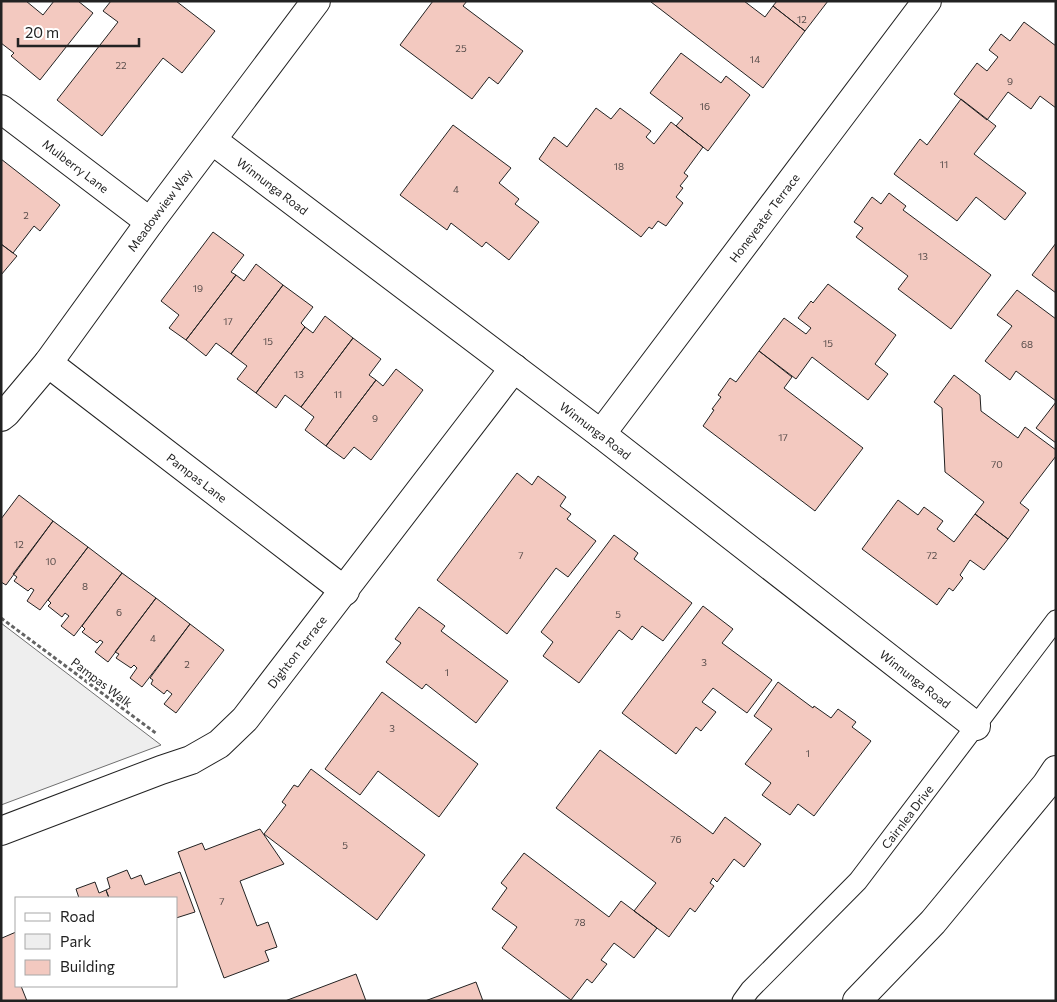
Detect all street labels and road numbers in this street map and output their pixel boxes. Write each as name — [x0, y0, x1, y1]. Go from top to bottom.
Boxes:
street label: Mulberry Lane — [40, 136, 112, 195]
street label: Winnunga Road — [234, 154, 311, 217]
street label: Meadowview Way — [124, 166, 194, 254]
street label: Honeyeater Terrace — [726, 170, 802, 265]
street label: Winnunga Road — [557, 399, 634, 462]
street label: Pampas Lane — [164, 450, 230, 505]
street label: Dighton Terrace — [264, 613, 329, 691]
street label: Winnunga Road — [877, 647, 954, 711]
street label: Pampas Walk — [69, 654, 136, 710]
street label: Cairnlea Drive — [878, 782, 936, 851]

